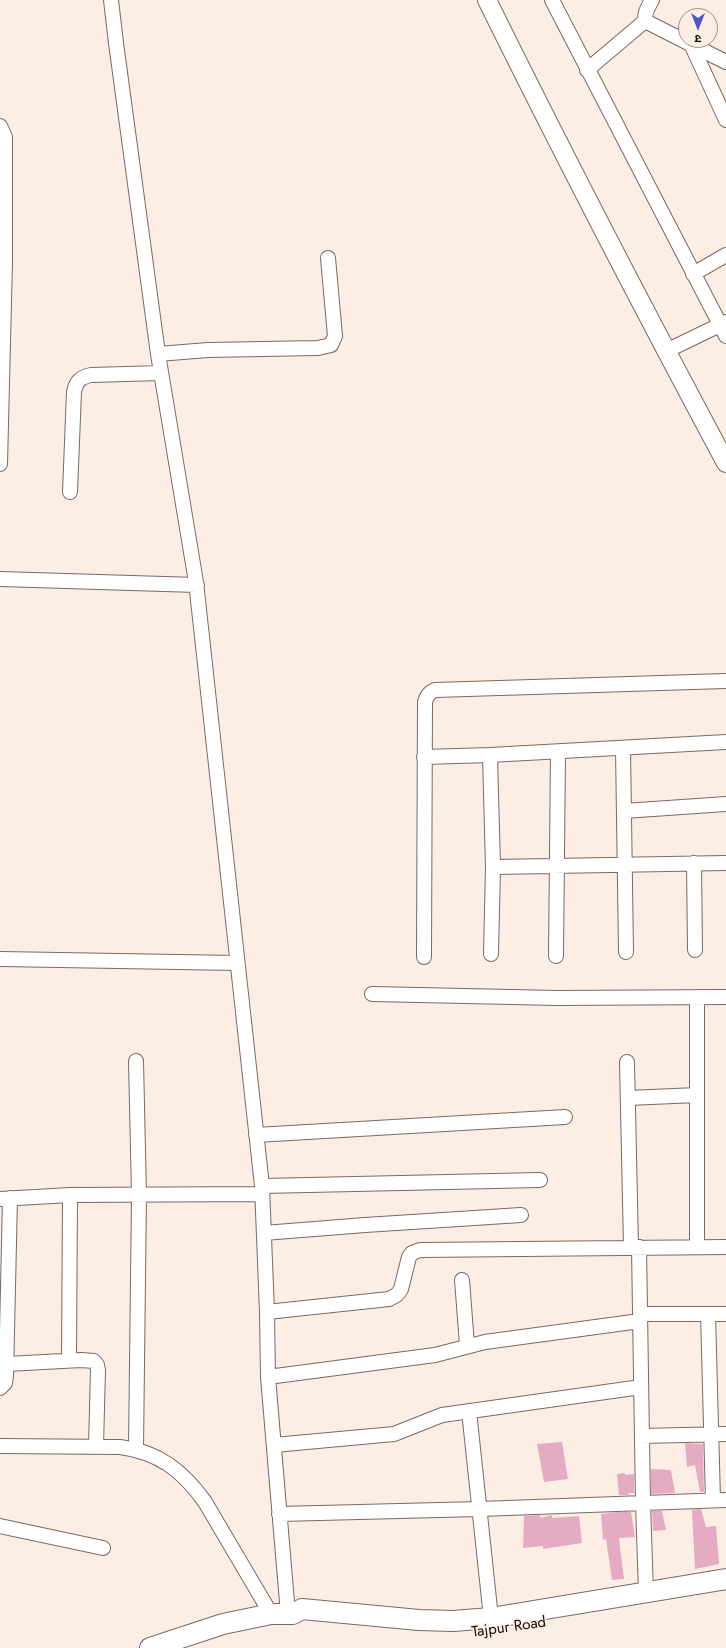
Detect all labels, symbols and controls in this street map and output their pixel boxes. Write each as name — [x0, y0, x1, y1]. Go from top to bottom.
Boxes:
north arrow — [678, 8, 718, 48]
text: उ — [695, 31, 701, 47]
street label: Tajpur Road — [471, 1614, 547, 1642]

